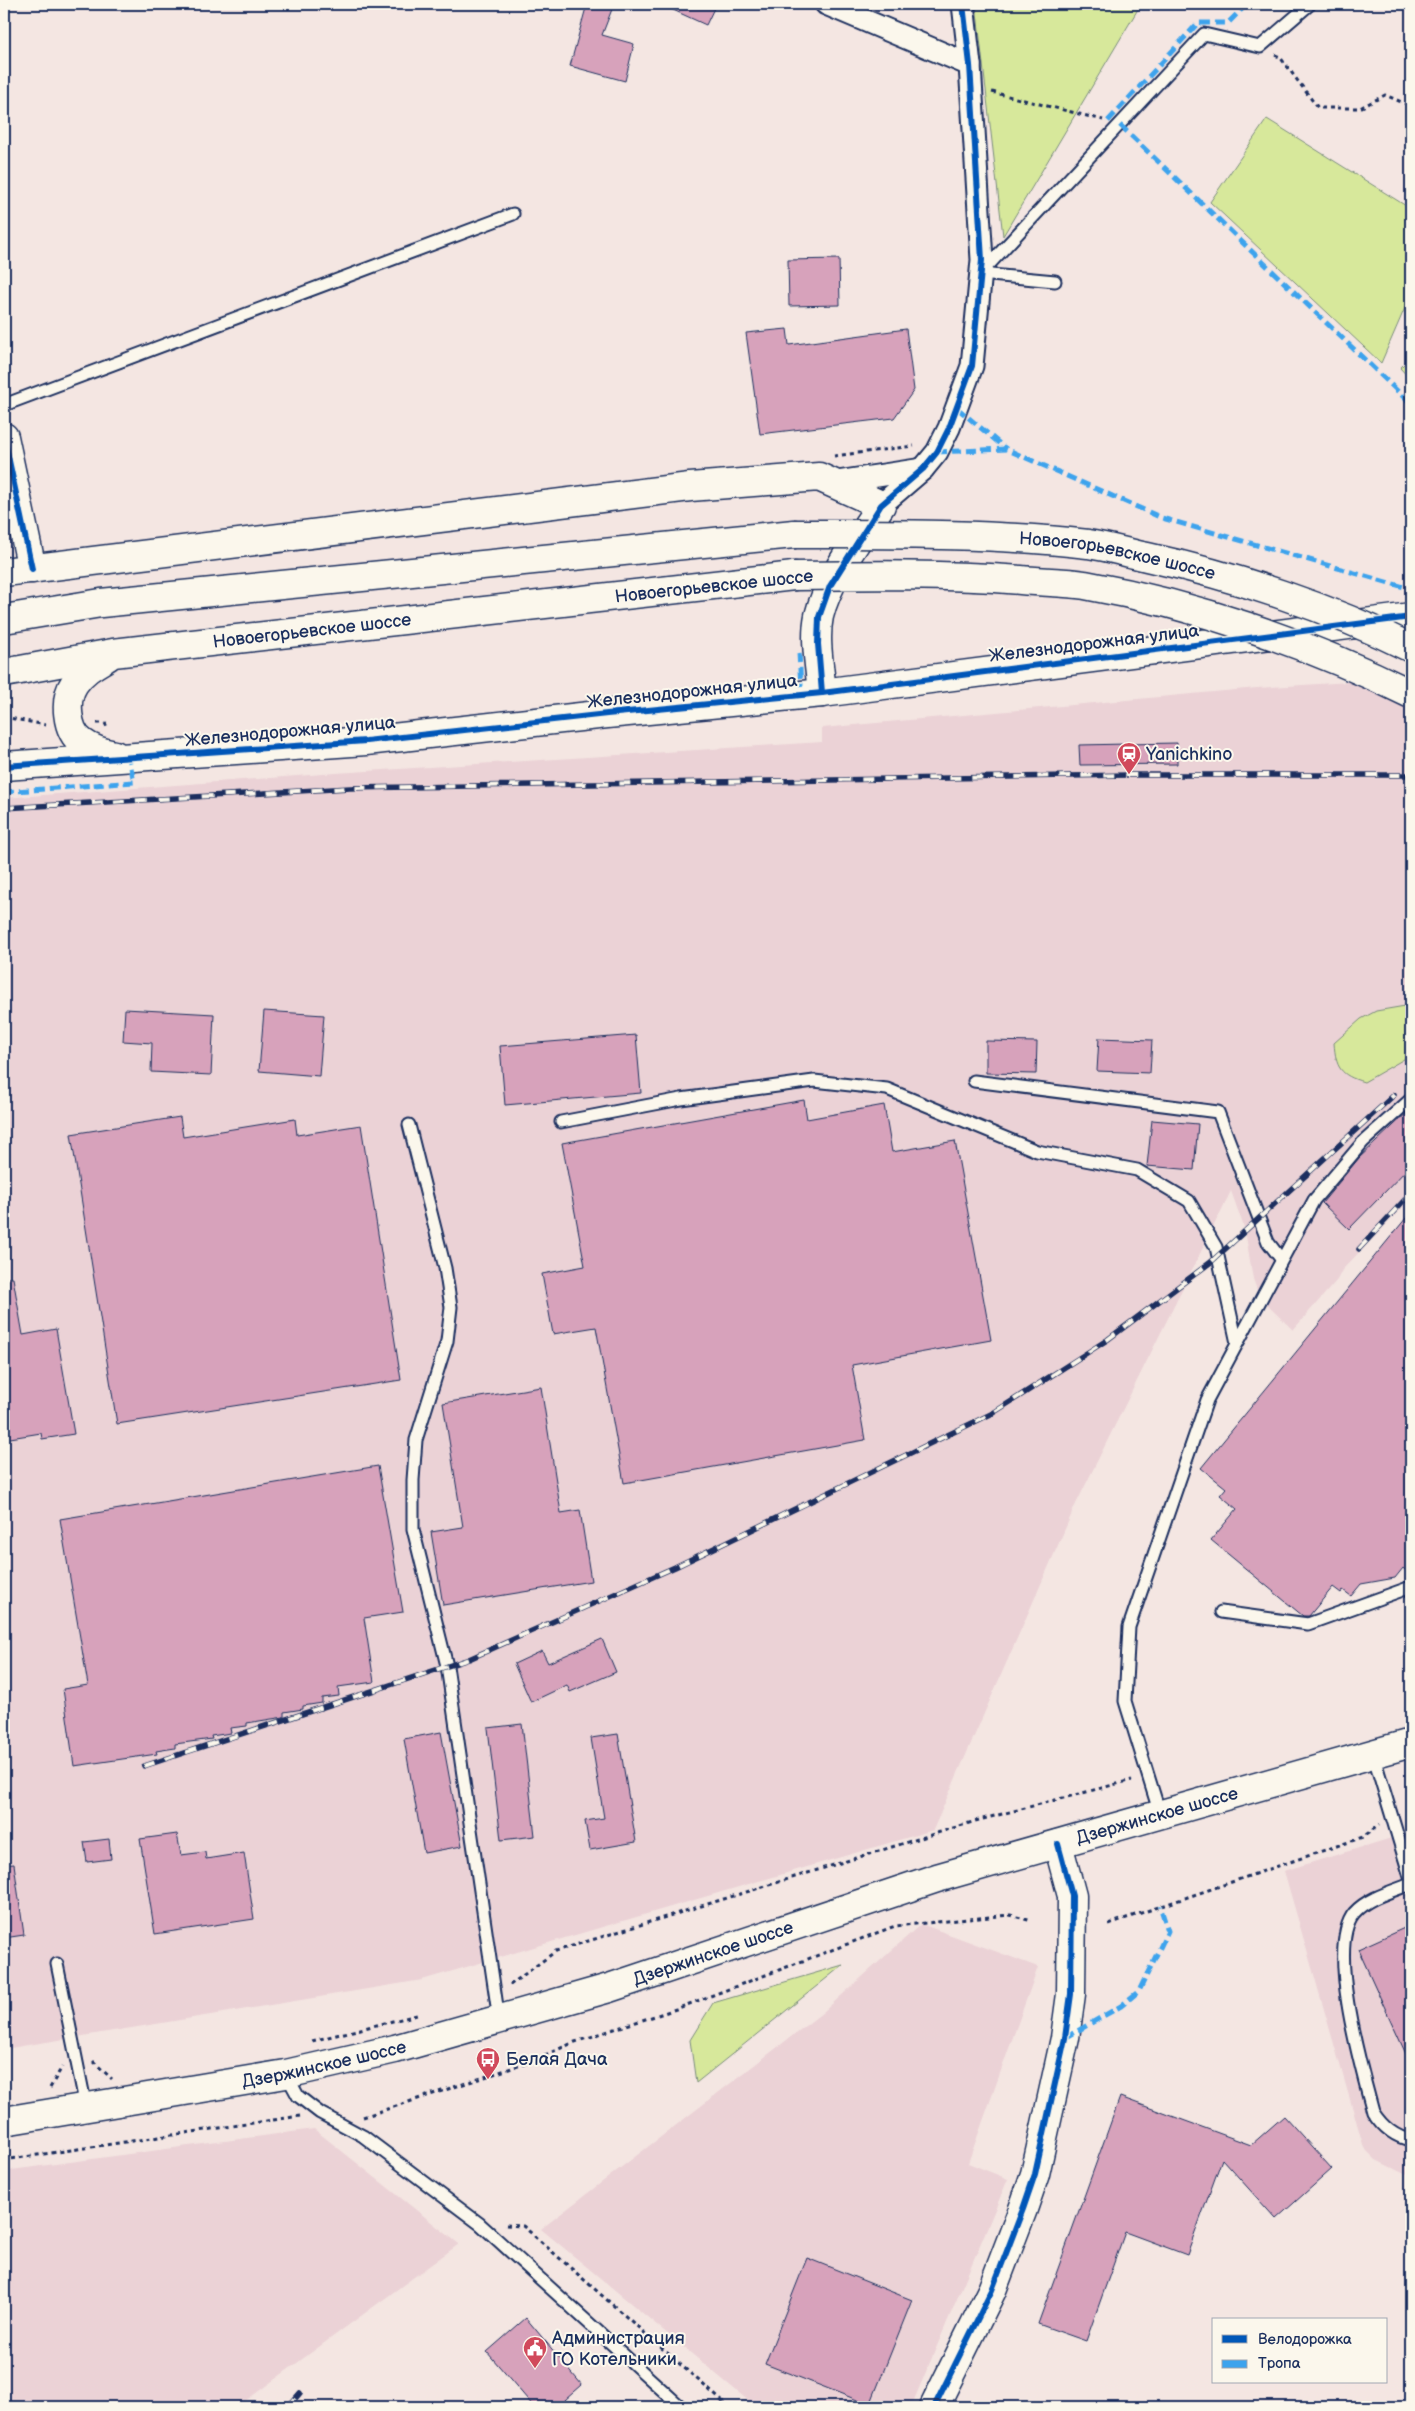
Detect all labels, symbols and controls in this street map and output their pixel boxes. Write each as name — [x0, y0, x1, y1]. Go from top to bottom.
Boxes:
street label: Новоегорьевское шоссе — [1018, 528, 1218, 585]
street label: Новоегорьевское шоссе — [614, 566, 814, 607]
street label: Новоегорьевское шоссе — [212, 609, 412, 653]
street label: Железнодорожная улица — [988, 620, 1201, 667]
street label: Железнодорожная улица — [586, 670, 799, 713]
street label: Железнодорожная улица — [184, 712, 397, 751]
station icon: Yanichkino — [1116, 741, 1142, 775]
place label: Yanichkino — [1145, 744, 1232, 765]
street label: Дзержинское шоссе — [1074, 1783, 1241, 1849]
street label: Дзержинское шоссе — [630, 1917, 796, 1990]
street label: Дзержинское шоссе — [240, 2036, 409, 2092]
bus stop icon: Белая Дача — [475, 2046, 501, 2080]
place label: Белая Дача — [506, 2049, 608, 2070]
legend — [1212, 2318, 1388, 2384]
place label: Администрация ГО Котельники — [551, 2328, 685, 2370]
text: Велодорожка — [1258, 2330, 1352, 2349]
public building icon: Администрация ГО Котельники — [522, 2335, 548, 2369]
text: Тропа — [1258, 2354, 1301, 2373]

